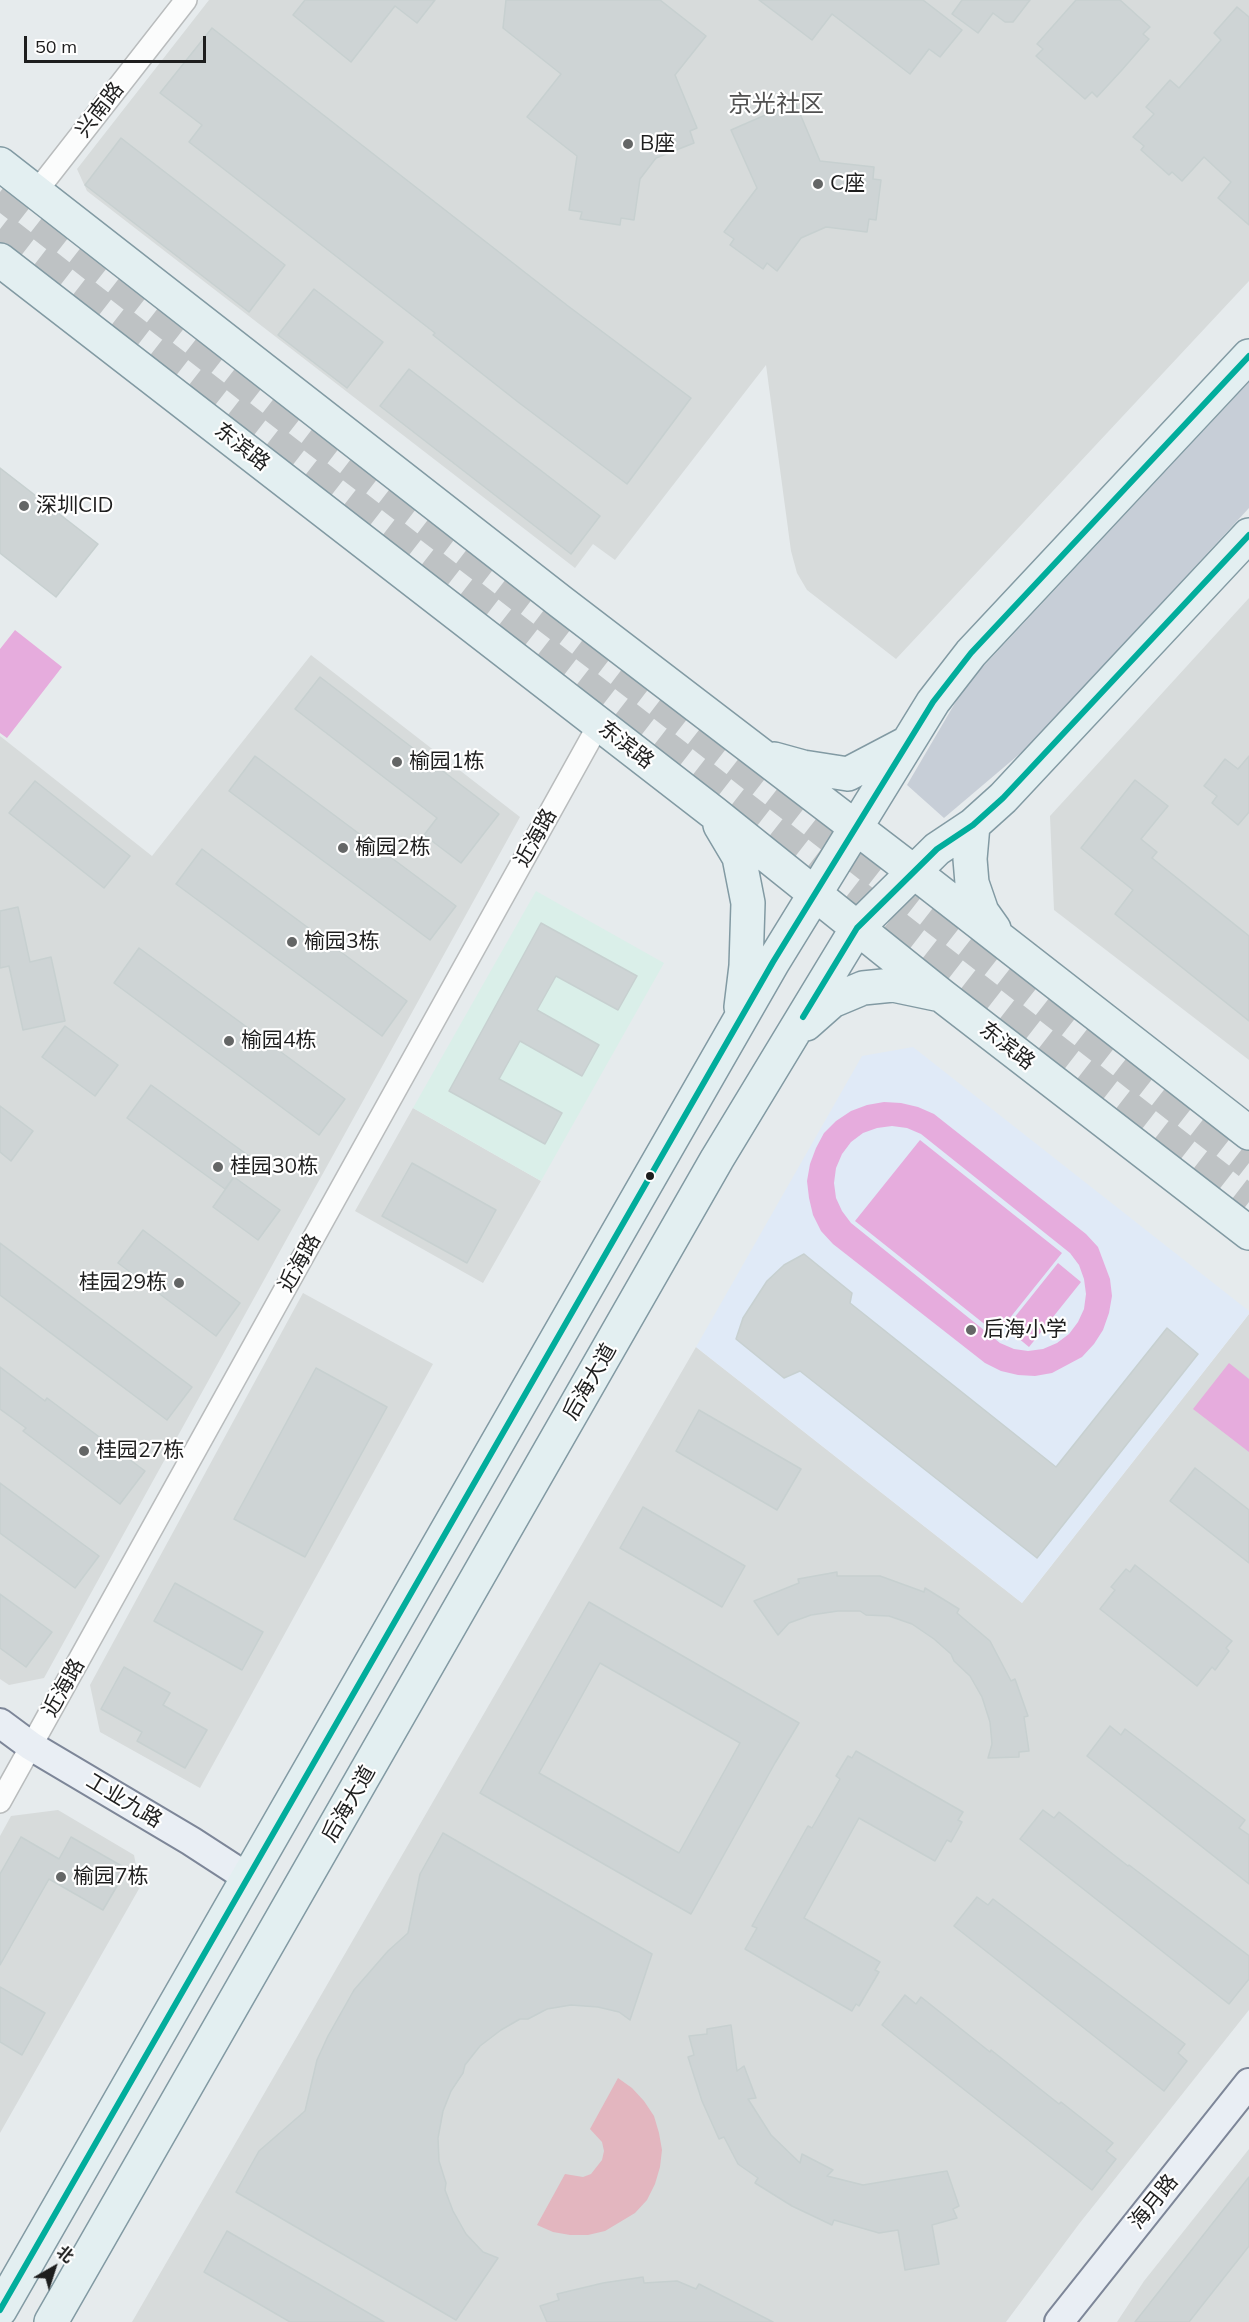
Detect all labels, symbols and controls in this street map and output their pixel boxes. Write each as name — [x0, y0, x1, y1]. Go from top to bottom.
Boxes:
scale bar — [27, 24, 208, 62]
text: 50 m — [35, 35, 77, 58]
street label: 兴南路 — [71, 77, 129, 143]
district label: 京光社区 — [728, 91, 824, 119]
place label: B座 — [640, 131, 675, 157]
marker: B座 — [621, 137, 635, 151]
place label: C座 — [830, 171, 865, 197]
marker: C座 — [811, 177, 825, 191]
street label: 东滨路 — [209, 418, 275, 476]
place label: 深圳CID — [36, 493, 113, 519]
marker: 深圳CID — [17, 499, 31, 513]
street label: 东滨路 — [593, 716, 659, 774]
place label: 榆园1栋 — [409, 749, 485, 775]
marker: 榆园1栋 — [390, 755, 404, 769]
street label: 近海路 — [510, 804, 562, 872]
place label: 榆园2栋 — [355, 835, 431, 861]
marker: 榆园2栋 — [336, 841, 350, 855]
place label: 榆园3栋 — [304, 929, 380, 955]
marker: 榆园3栋 — [285, 935, 299, 949]
street label: 东滨路 — [974, 1017, 1040, 1075]
place label: 榆园4栋 — [241, 1028, 317, 1054]
marker: 榆园4栋 — [222, 1034, 236, 1048]
place label: 桂园30栋 — [230, 1154, 318, 1180]
marker: 桂园30栋 — [211, 1160, 225, 1174]
unlabelled marker — [644, 1170, 656, 1182]
street label: 近海路 — [274, 1229, 326, 1297]
place label: 桂园29栋 — [79, 1270, 167, 1296]
marker: 桂园29栋 — [172, 1276, 186, 1290]
place label: 后海小学 — [983, 1317, 1067, 1343]
marker: 后海小学 — [964, 1323, 978, 1337]
street label: 后海大道 — [558, 1339, 622, 1425]
place label: 桂园27栋 — [96, 1438, 184, 1464]
marker: 桂园27栋 — [77, 1444, 91, 1458]
street label: 近海路 — [38, 1654, 90, 1722]
street label: 后海大道 — [317, 1761, 381, 1847]
street label: 工业九路 — [82, 1769, 166, 1833]
place label: 榆园7栋 — [73, 1864, 149, 1890]
marker: 榆园7栋 — [54, 1870, 68, 1884]
street label: 海月路 — [1124, 2170, 1184, 2234]
north arrow — [24, 2238, 84, 2298]
text: 北 — [53, 2241, 78, 2267]

